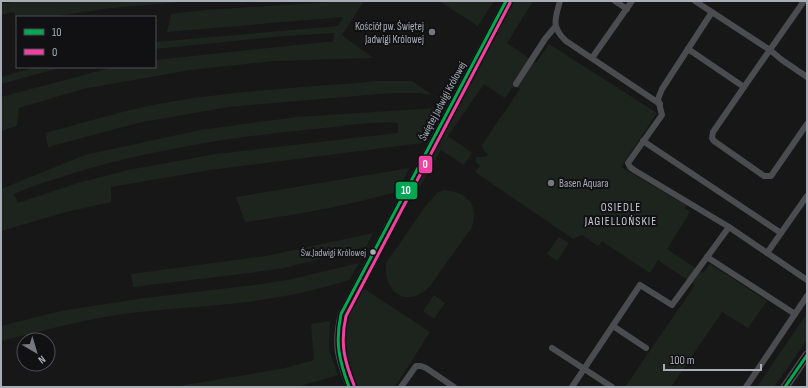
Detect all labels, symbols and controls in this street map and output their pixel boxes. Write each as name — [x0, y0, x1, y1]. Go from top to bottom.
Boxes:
legend — [16, 16, 156, 68]
place label: Kościół pw. Świętej Jadwigi Królowej — [355, 20, 424, 46]
text: 10 — [52, 25, 62, 40]
marker: Kościół pw. Świętej Jadwigi Królowej — [427, 27, 437, 37]
text: 0 — [52, 45, 57, 60]
street label: Świętej Jadwigi Królowej — [416, 59, 469, 143]
line badge: 0 — [418, 155, 433, 174]
text: 0 — [422, 158, 428, 171]
place label: Basen Aquara — [559, 177, 608, 190]
marker: Basen Aquara — [546, 178, 556, 188]
line badge: 10 — [395, 181, 418, 200]
text: 10 — [401, 184, 411, 197]
district label: OSIEDLE JAGIELLOŃSKIE — [584, 200, 657, 229]
place label: Św.Jadwigi Królowej — [301, 247, 366, 259]
marker: Św.Jadwigi Królowej — [368, 247, 378, 257]
north arrow — [16, 332, 56, 372]
scale bar — [664, 346, 761, 372]
text: N — [35, 353, 48, 366]
text: 100 m — [670, 353, 695, 368]

